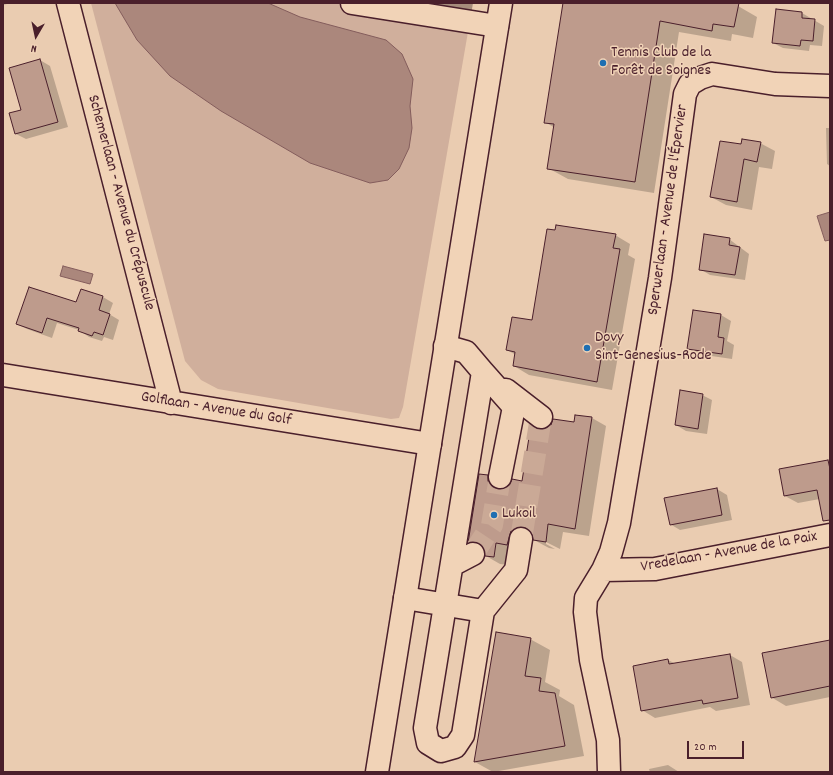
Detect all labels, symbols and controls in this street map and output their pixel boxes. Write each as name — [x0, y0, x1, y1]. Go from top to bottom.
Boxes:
north arrow — [16, 16, 56, 56]
text: N — [30, 40, 38, 56]
place label: Tennis Club de la Forêt de Soignes — [611, 44, 711, 82]
marker: Tennis Club de la Forêt de Soignes — [598, 58, 608, 68]
street label: Schemerlaan - Avenue du Crépuscule — [82, 93, 158, 313]
street label: Sperwerlaan - Avenue de l'Épervier — [645, 103, 693, 317]
place label: Dovy Sint-Genesius-Rode — [595, 329, 712, 367]
marker: Dovy Sint-Genesius-Rode — [582, 343, 592, 353]
street label: Golflaan - Avenue du Golf — [139, 389, 293, 431]
place label: Lukoil — [502, 505, 536, 525]
marker: Lukoil — [489, 510, 499, 520]
street label: Vredelaan - Avenue de la Paix — [639, 528, 819, 578]
scale bar — [689, 733, 746, 759]
text: 20 m — [694, 739, 717, 756]

